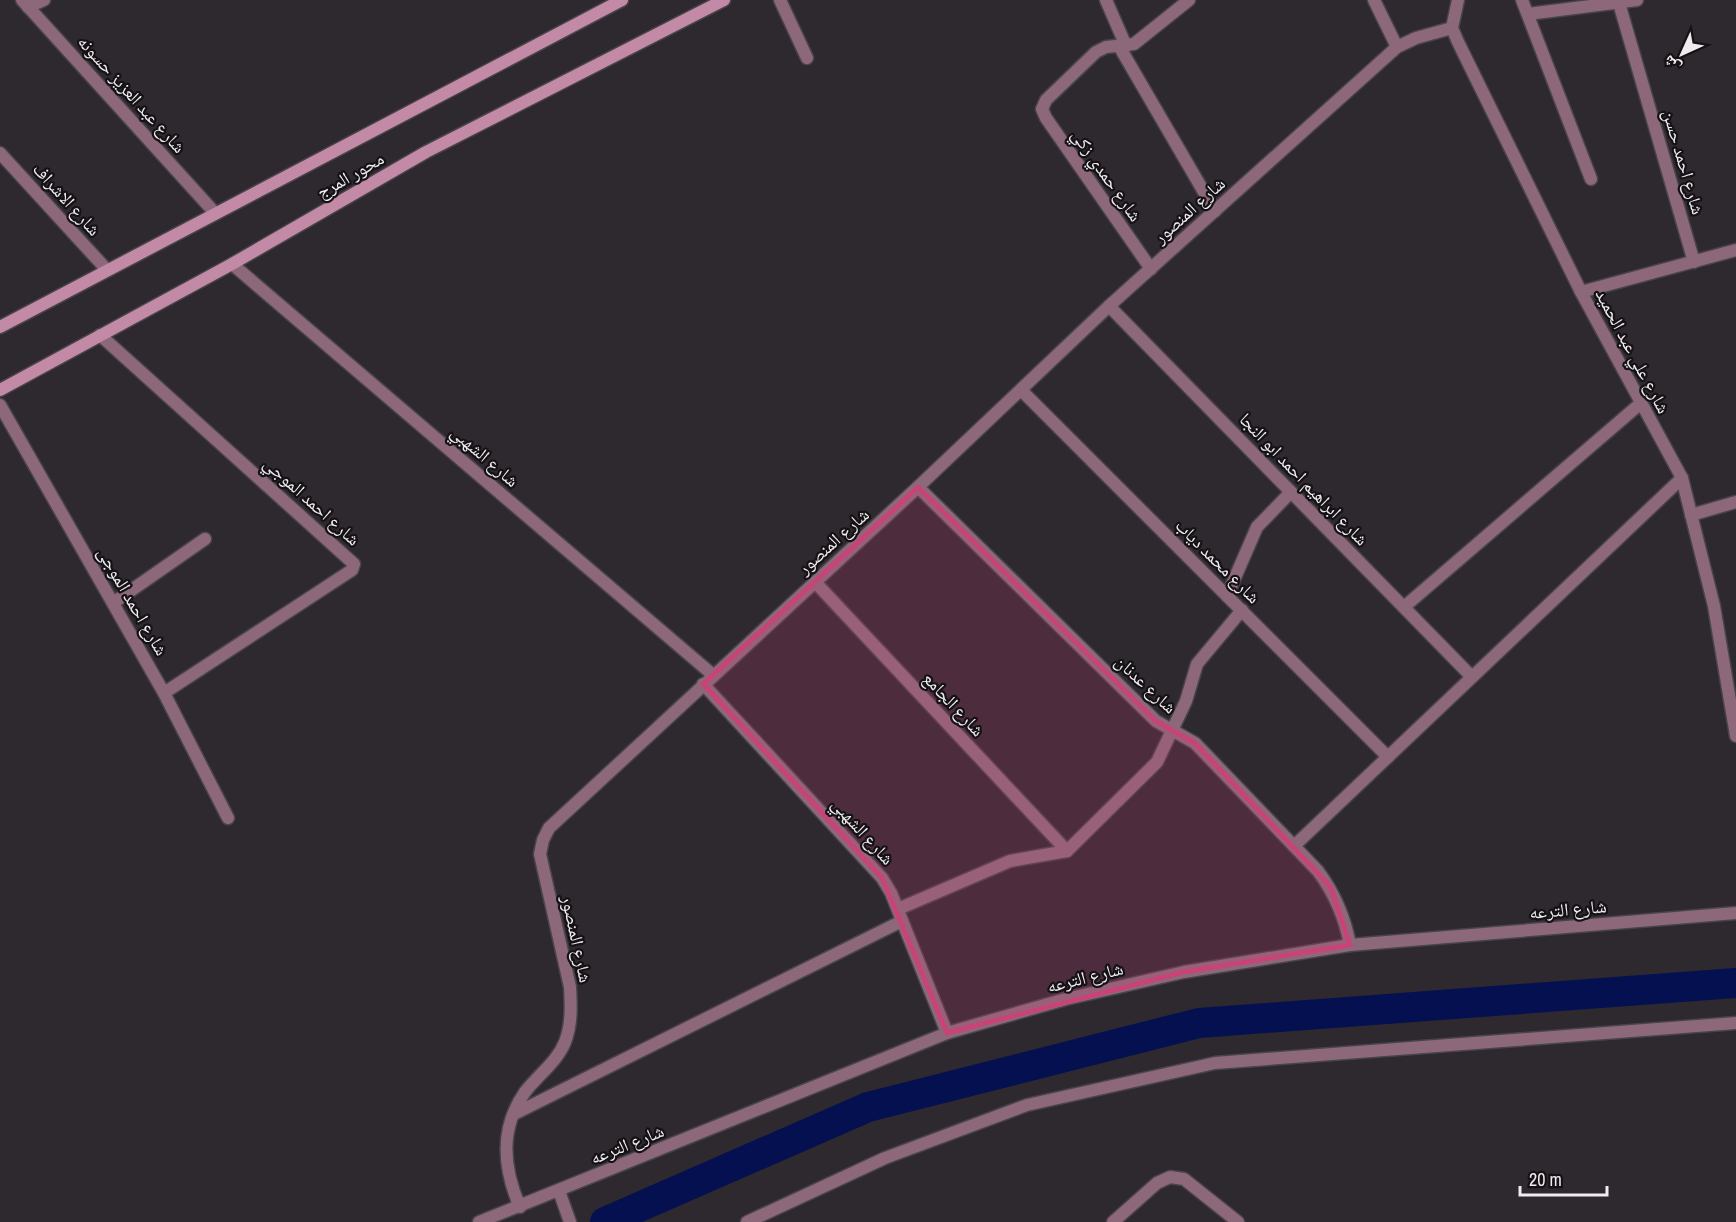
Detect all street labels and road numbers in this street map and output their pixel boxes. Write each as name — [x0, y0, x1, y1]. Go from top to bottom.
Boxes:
street label: شارع عبد العزيز حسونه — [72, 30, 192, 158]
street label: شارع احمد حسن — [1657, 107, 1711, 217]
street label: شارع حمدي زكي — [1064, 124, 1148, 228]
street label: محور المرج — [312, 146, 388, 204]
street label: شارع الاشراف — [27, 157, 107, 241]
street label: شارع المنصور — [1147, 171, 1230, 250]
street label: شارع علي عبد الحميد — [1587, 284, 1676, 419]
street label: شارع ابراهيم احمد ابو النجا — [1234, 407, 1374, 551]
street label: شارع الشهبي — [444, 419, 524, 495]
street label: شارع احمد الموجي — [257, 451, 366, 553]
street label: شارع المنصور — [791, 502, 874, 581]
street label: شارع محمد دياب — [1170, 513, 1266, 609]
street label: شارع احمد الموجى — [92, 542, 174, 660]
street label: شارع عدنان — [1110, 649, 1182, 719]
street label: شارع الجامع — [918, 666, 990, 742]
street label: شارع الشهبي — [824, 792, 900, 872]
street label: شارع المنصور — [555, 892, 598, 985]
street label: شارع الترعه — [1528, 893, 1608, 925]
street label: شارع الترعه — [1044, 956, 1126, 998]
street label: شارع الترعه — [586, 1118, 668, 1170]

